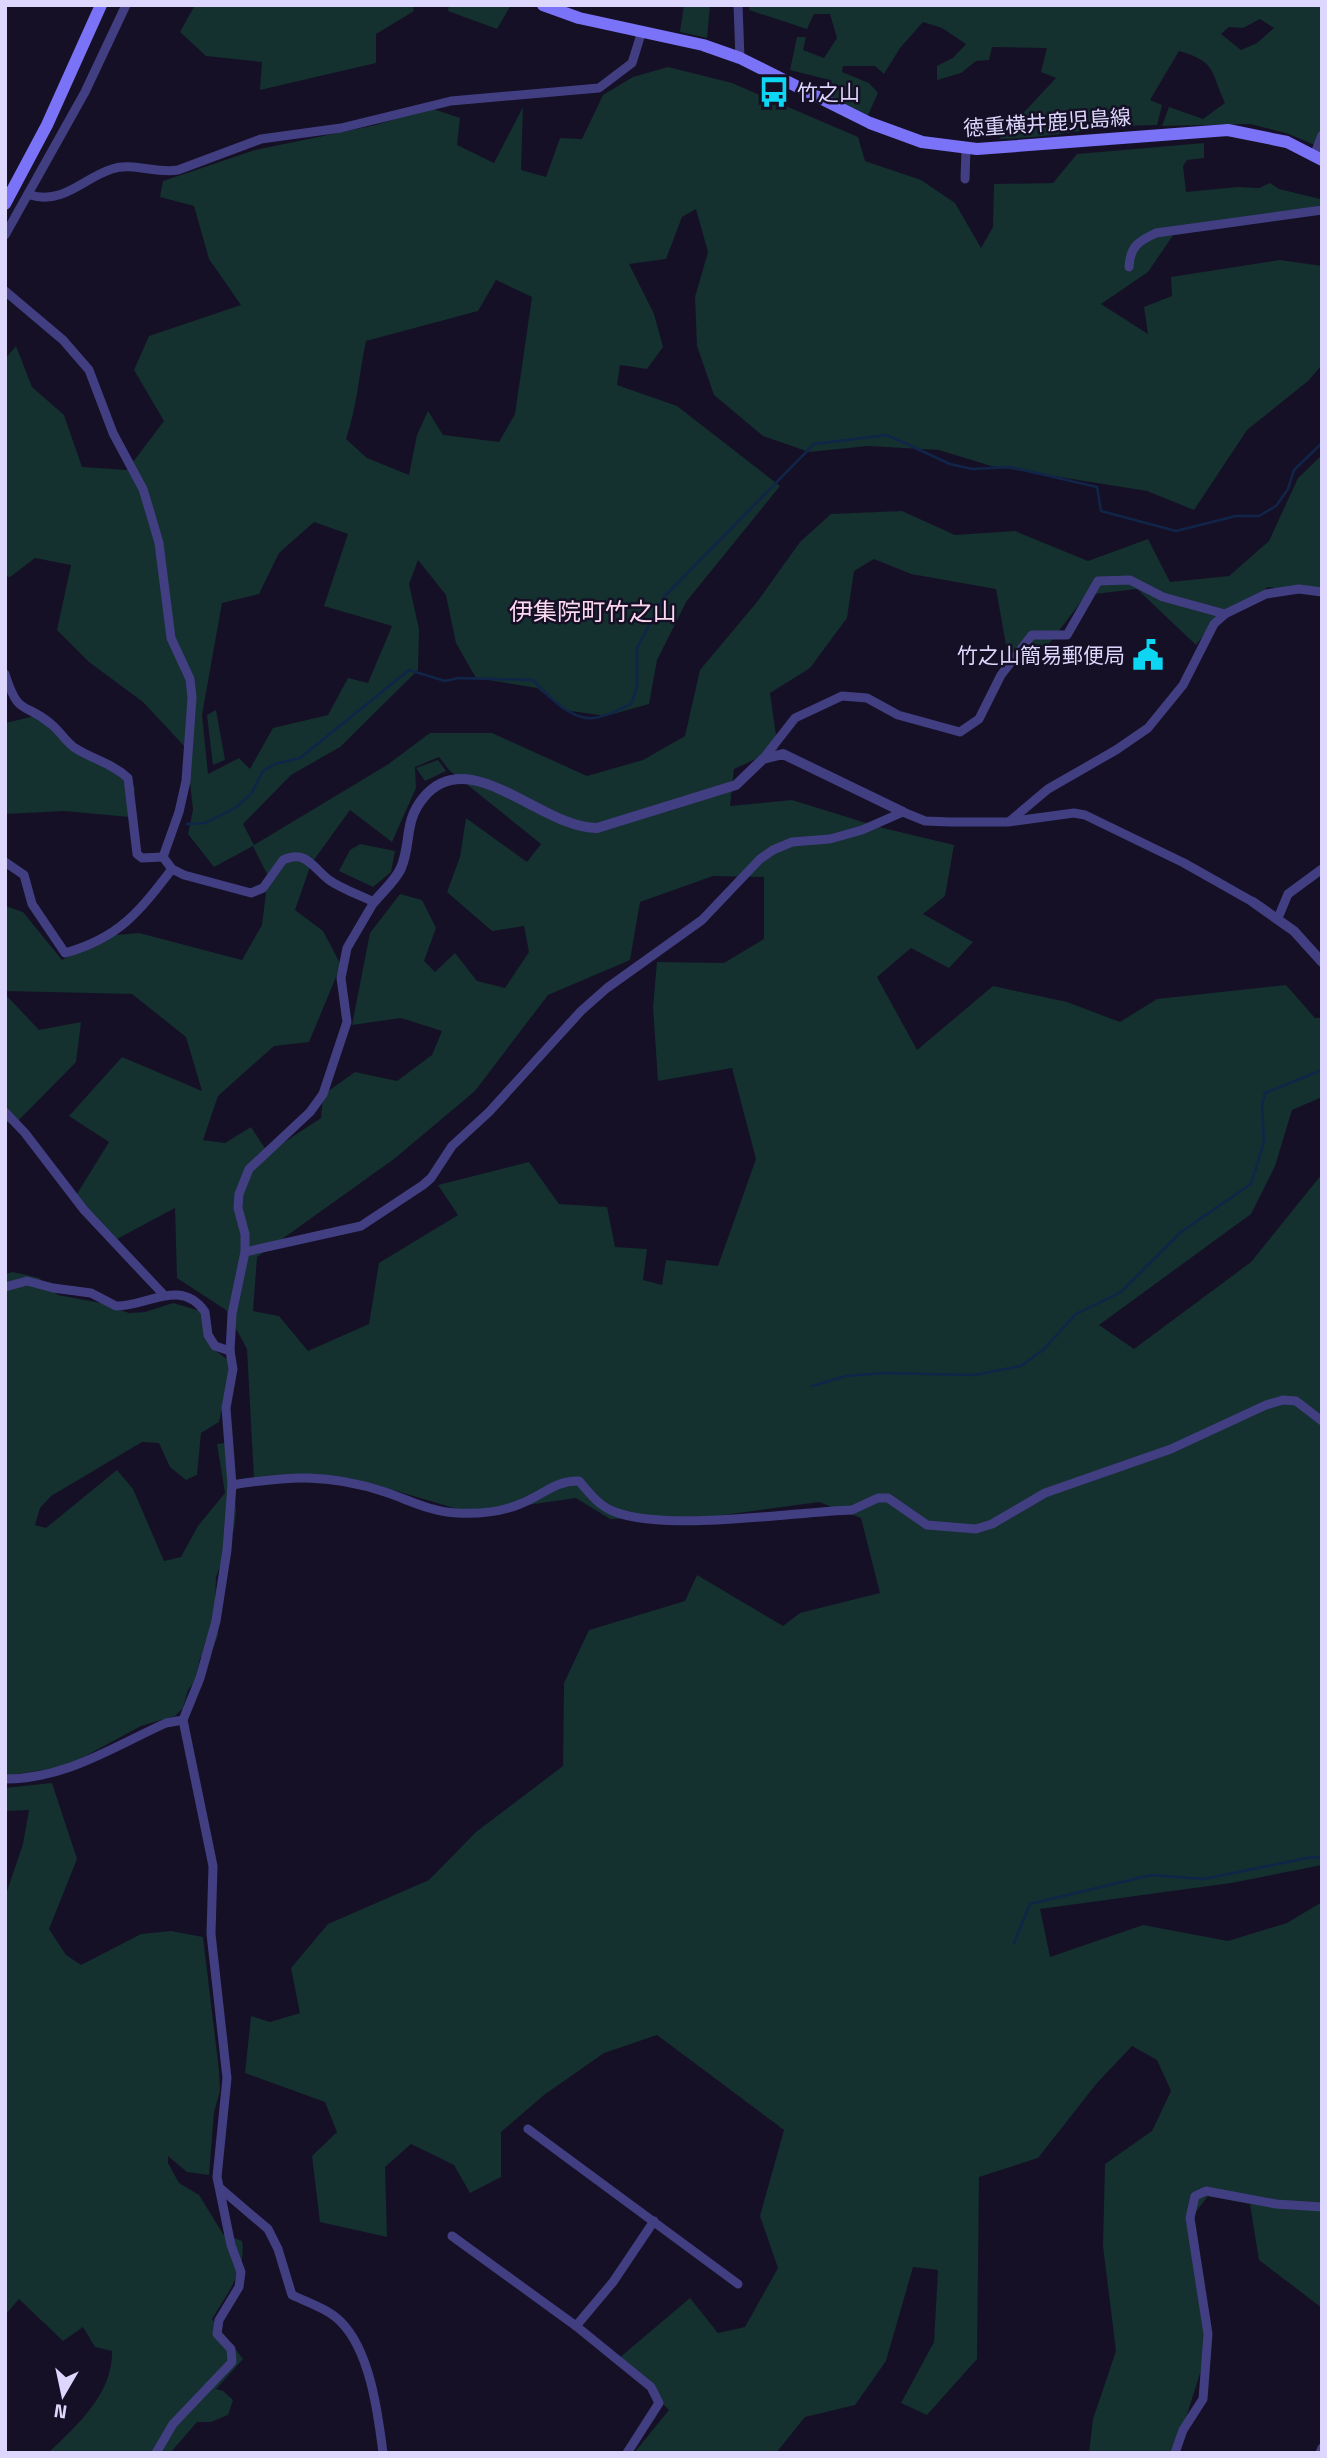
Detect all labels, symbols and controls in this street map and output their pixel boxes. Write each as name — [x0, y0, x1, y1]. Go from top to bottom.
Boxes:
bus stop icon: 竹之山 — [757, 75, 791, 109]
place label: 竹之山 — [797, 76, 860, 108]
street label: 徳重横井鹿児島線 — [962, 100, 1132, 144]
district label: 伊集院町竹之山 — [509, 593, 677, 629]
public building icon: 竹之山簡易郵便局 — [1131, 638, 1165, 672]
place label: 竹之山簡易郵便局 — [957, 639, 1125, 671]
north arrow — [28, 2360, 98, 2430]
text: N — [51, 2397, 69, 2428]

